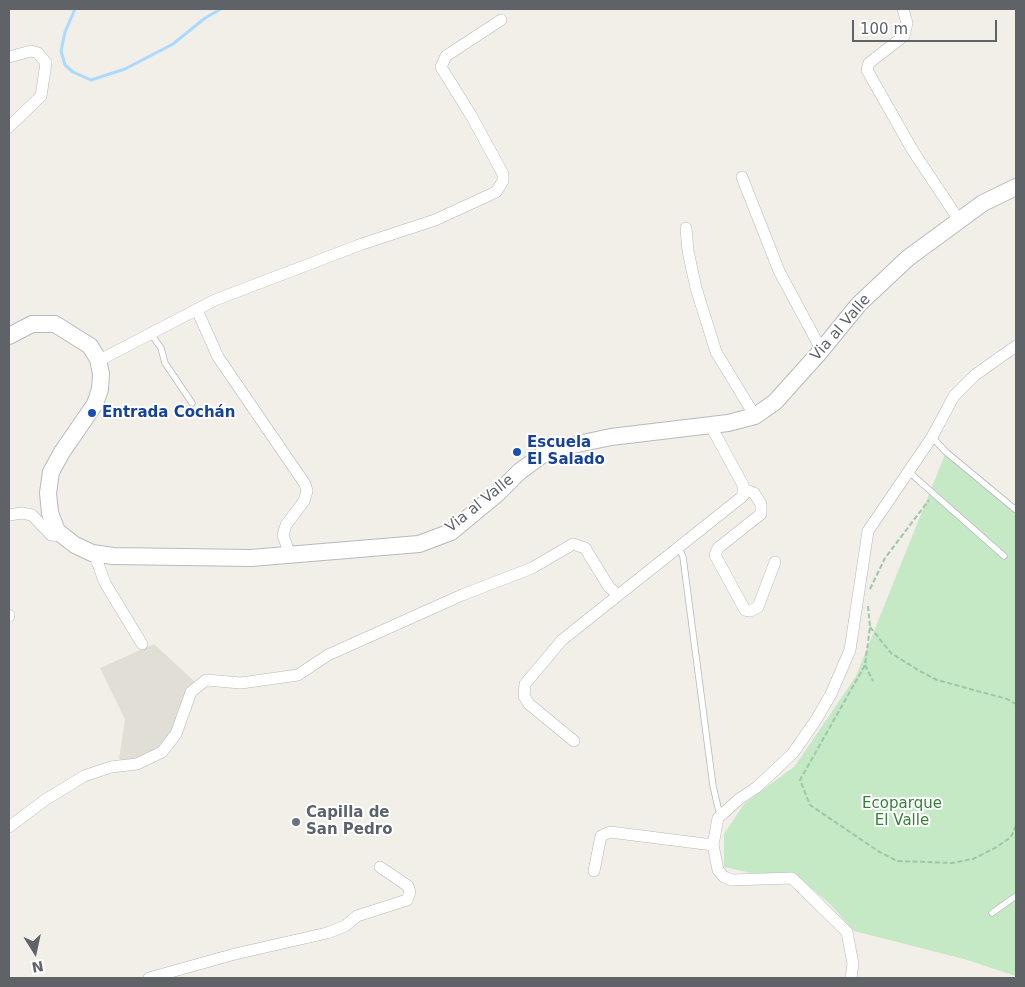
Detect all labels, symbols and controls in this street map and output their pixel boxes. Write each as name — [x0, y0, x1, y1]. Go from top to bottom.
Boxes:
scale bar — [855, 10, 1000, 42]
text: 100 m — [860, 20, 908, 38]
street label: Via al Valle — [807, 291, 875, 365]
place label: Entrada Cochán — [102, 404, 235, 422]
marker: Entrada Cochán — [86, 407, 98, 419]
place label: Escuela El Salado — [527, 434, 605, 469]
marker: Escuela El Salado — [511, 446, 523, 458]
street label: Via al Valle — [442, 471, 518, 537]
park label: Ecoparque El Valle — [862, 795, 942, 830]
place label: Capilla de San Pedro — [306, 804, 392, 839]
marker: Capilla de San Pedro — [290, 816, 302, 828]
north arrow — [10, 927, 60, 977]
text: N — [30, 958, 45, 976]

